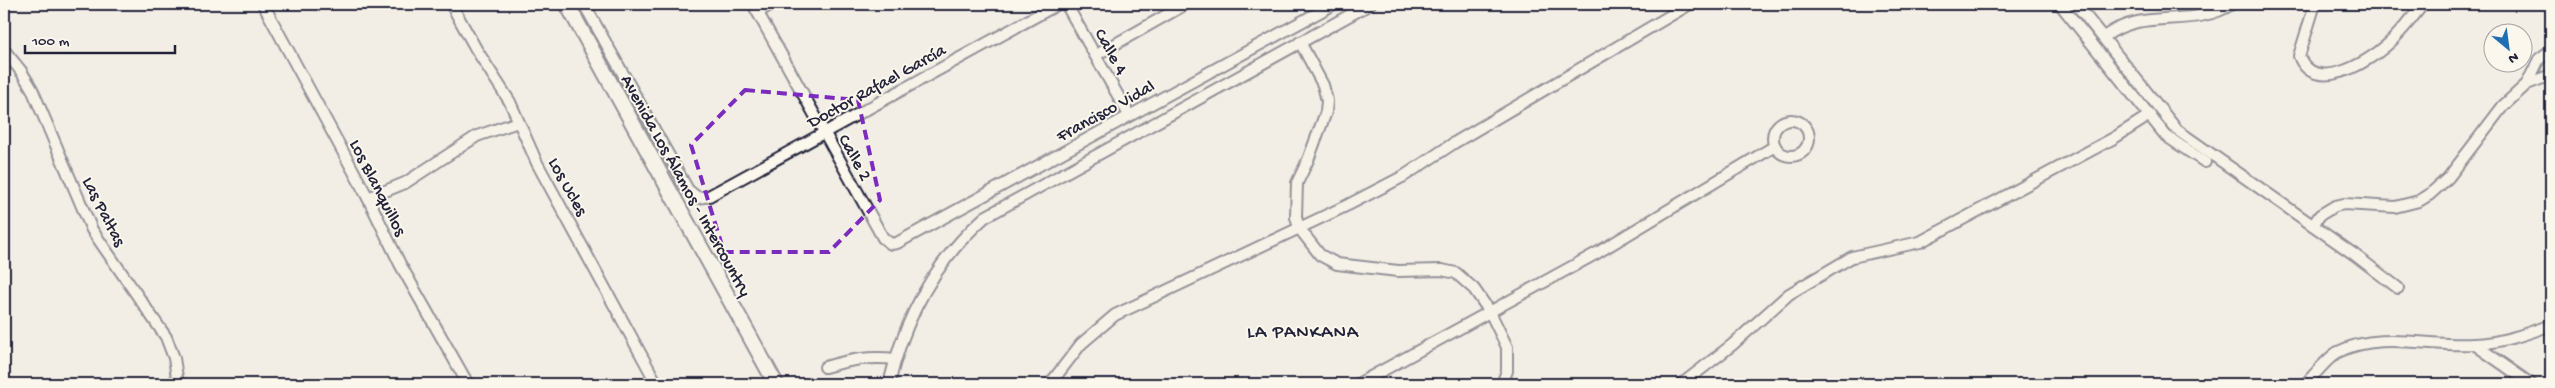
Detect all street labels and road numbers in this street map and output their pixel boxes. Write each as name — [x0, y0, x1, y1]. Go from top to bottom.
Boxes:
street label: Calle 4 — [1089, 25, 1131, 79]
street label: Doctor Rafael García — [804, 40, 951, 134]
street label: Avenida Los Álamos - Intercountry — [615, 71, 756, 301]
street label: Francisco Vidal — [1053, 77, 1159, 148]
street label: Calle 2 — [832, 131, 875, 185]
street label: Los Blanquillos — [343, 136, 411, 241]
street label: Los Ucles — [542, 154, 592, 221]
street label: Las Paltas — [76, 174, 130, 252]

